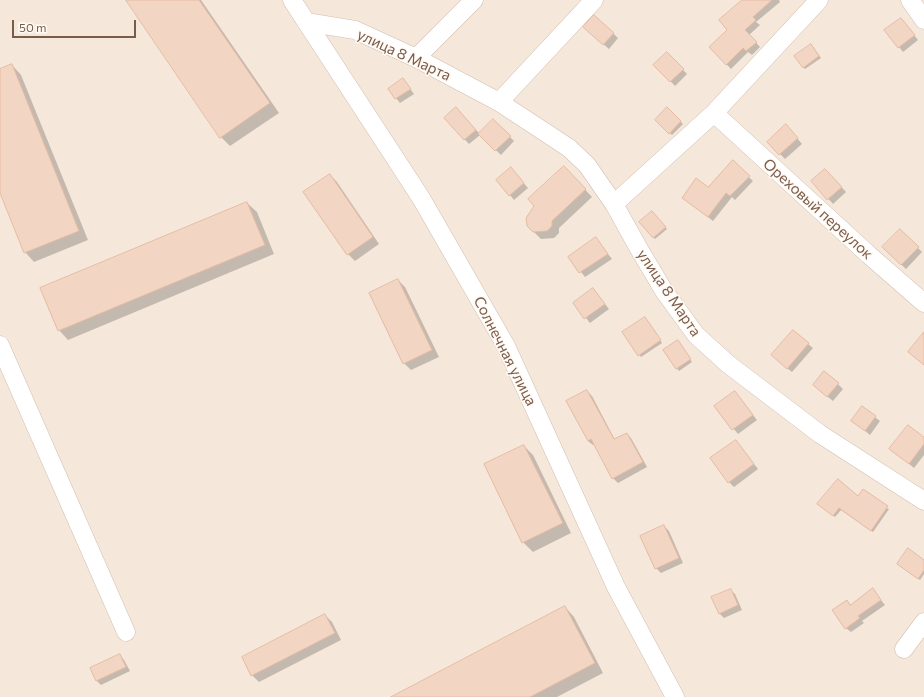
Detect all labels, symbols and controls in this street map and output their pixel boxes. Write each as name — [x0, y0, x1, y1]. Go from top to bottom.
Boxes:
scale bar — [14, 12, 138, 38]
text: 50 m — [19, 20, 47, 34]
street label: улица 8 Марта — [354, 25, 454, 85]
street label: Ореховый переулок — [759, 155, 877, 263]
street label: улица 8 Марта — [633, 246, 705, 340]
street label: Солнечная улица — [470, 293, 540, 409]

